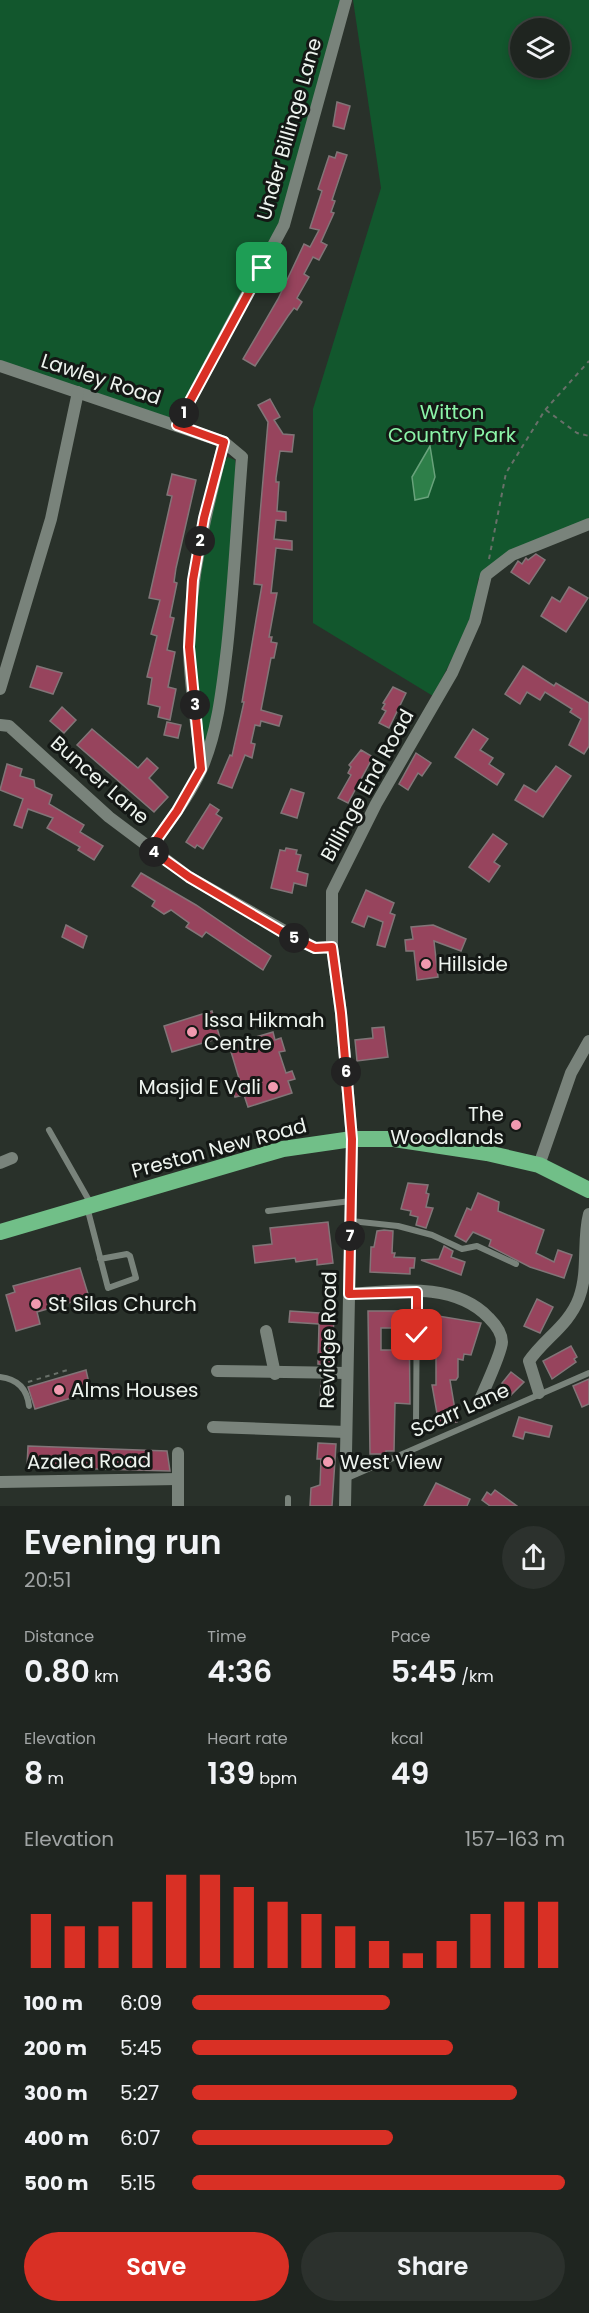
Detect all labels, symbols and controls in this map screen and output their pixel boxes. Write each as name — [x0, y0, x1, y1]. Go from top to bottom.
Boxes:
map controls — [510, 18, 570, 78]
button: layers — [510, 18, 570, 78]
street label: Under Billinge Lane — [250, 35, 328, 223]
pin — [236, 242, 287, 293]
icon: arrive — [245, 251, 278, 284]
street label: Lawley Road — [37, 346, 165, 412]
pin: 1 — [169, 398, 199, 428]
park label: Witton Country Park — [388, 398, 517, 449]
text: 1 — [181, 401, 187, 424]
pin: 2 — [185, 526, 215, 556]
text: 2 — [195, 529, 205, 552]
pin: 3 — [180, 690, 210, 720]
text: 3 — [190, 693, 200, 716]
street label: Billinge End Road — [314, 704, 420, 866]
street label: Buncer Lane — [45, 729, 155, 831]
pin: 4 — [139, 837, 169, 867]
text: 4 — [149, 840, 159, 863]
pin: 5 — [279, 923, 309, 953]
text: 5 — [289, 926, 299, 949]
place label: Hillside — [438, 950, 508, 978]
marker: Hillside — [419, 957, 433, 971]
place label: Issa Hikmah Centre — [204, 1006, 325, 1057]
marker: Issa Hikmah Centre — [185, 1025, 199, 1039]
pin: 6 — [331, 1057, 361, 1087]
text: 6 — [341, 1060, 351, 1083]
place label: Masjid E Vali — [139, 1073, 261, 1101]
marker: Masjid E Vali — [266, 1080, 280, 1094]
place label: The Woodlands — [390, 1100, 504, 1151]
street label: Preston New Road — [128, 1111, 310, 1185]
marker: The Woodlands — [509, 1118, 523, 1132]
pin: 7 — [335, 1221, 365, 1251]
text: 7 — [346, 1224, 354, 1247]
street label: Revidge Road — [313, 1271, 343, 1409]
place label: St Silas Church — [48, 1290, 197, 1318]
marker: St Silas Church — [29, 1297, 43, 1311]
pin — [391, 1309, 442, 1360]
icon: check — [400, 1318, 433, 1351]
place label: Alms Houses — [71, 1376, 199, 1404]
street label: Scarr Lane — [406, 1376, 514, 1444]
marker: Alms Houses — [52, 1383, 66, 1397]
street label: Azalea Road — [27, 1446, 151, 1476]
place label: West View — [340, 1448, 443, 1476]
marker: West View — [321, 1455, 335, 1469]
text: Evening run — [24, 1519, 222, 1566]
button: share — [502, 1526, 565, 1589]
text: 20:51 — [24, 1566, 71, 1594]
text: Distance — [24, 1625, 94, 1648]
text: Time — [207, 1625, 246, 1648]
text: Pace — [391, 1625, 430, 1648]
text: 0.80 — [24, 1650, 90, 1693]
text: 4:36 — [207, 1650, 272, 1693]
text: 5:45 — [391, 1650, 457, 1693]
text: km — [90, 1665, 119, 1688]
text: /km — [457, 1665, 494, 1688]
text: Elevation — [24, 1727, 96, 1750]
text: Heart rate — [207, 1727, 288, 1750]
text: kcal — [391, 1727, 423, 1750]
text: 8 — [24, 1752, 43, 1795]
text: 139 — [207, 1752, 255, 1795]
text: 49 — [391, 1752, 429, 1795]
text: m — [43, 1767, 64, 1790]
text: bpm — [255, 1767, 297, 1790]
text: Elevation — [24, 1825, 114, 1853]
text: 157–163 m — [465, 1825, 565, 1853]
text: 100 m — [24, 1989, 83, 2017]
text: 6:09 — [120, 1989, 162, 2017]
text: 200 m — [24, 2034, 87, 2062]
text: 5:45 — [120, 2034, 162, 2062]
text: 300 m — [24, 2079, 88, 2107]
text: 5:27 — [120, 2079, 159, 2107]
text: 400 m — [24, 2124, 89, 2152]
text: 6:07 — [120, 2124, 160, 2152]
text: 500 m — [24, 2169, 89, 2197]
text: 5:15 — [120, 2169, 156, 2197]
button: Save — [24, 2232, 289, 2301]
button: Share — [301, 2232, 565, 2301]

